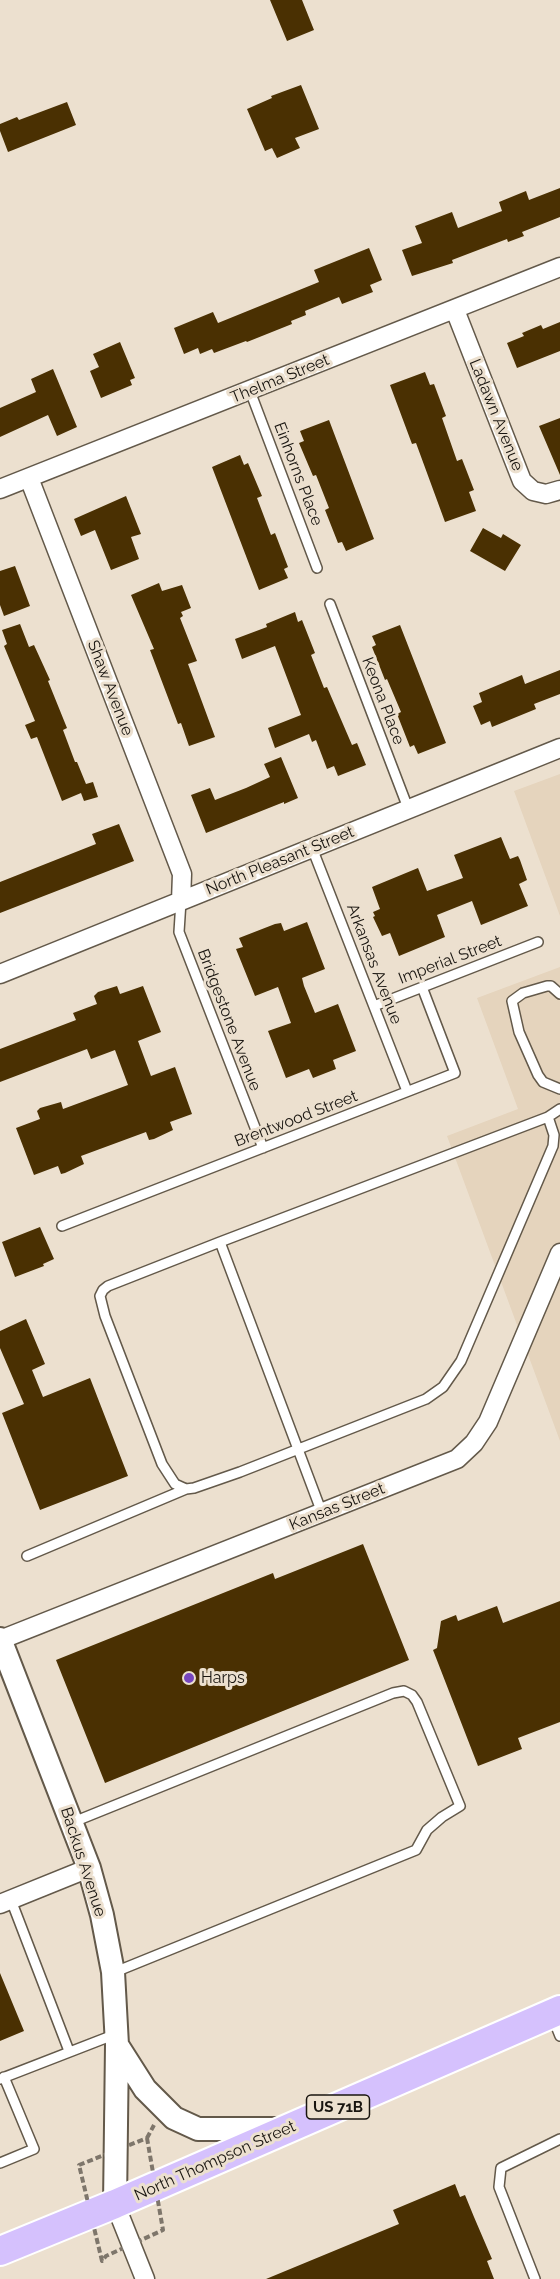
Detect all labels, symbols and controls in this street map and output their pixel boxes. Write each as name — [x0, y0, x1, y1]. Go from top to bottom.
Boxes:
street label: Thelma Street — [228, 350, 332, 408]
street label: Ladawn Avenue — [465, 356, 527, 474]
street label: Einhorns Place — [269, 420, 327, 528]
street label: Shaw Avenue — [83, 638, 137, 738]
street label: Keona Place — [358, 655, 408, 747]
street label: North Pleasant Street — [203, 822, 357, 900]
street label: Arkansas Avenue — [342, 901, 406, 1027]
street label: Imperial Street — [396, 932, 504, 988]
street label: Bridgestone Avenue — [193, 946, 265, 1094]
street label: Brentwood Street — [232, 1087, 360, 1151]
street label: Kansas Street — [287, 1479, 387, 1535]
place label: Harps — [201, 1668, 245, 1688]
marker: Harps — [182, 1671, 196, 1685]
street label: Backus Avenue — [56, 1805, 110, 1919]
road number: US 71B — [306, 2095, 370, 2119]
street label: North Thompson Street — [131, 2117, 299, 2205]

